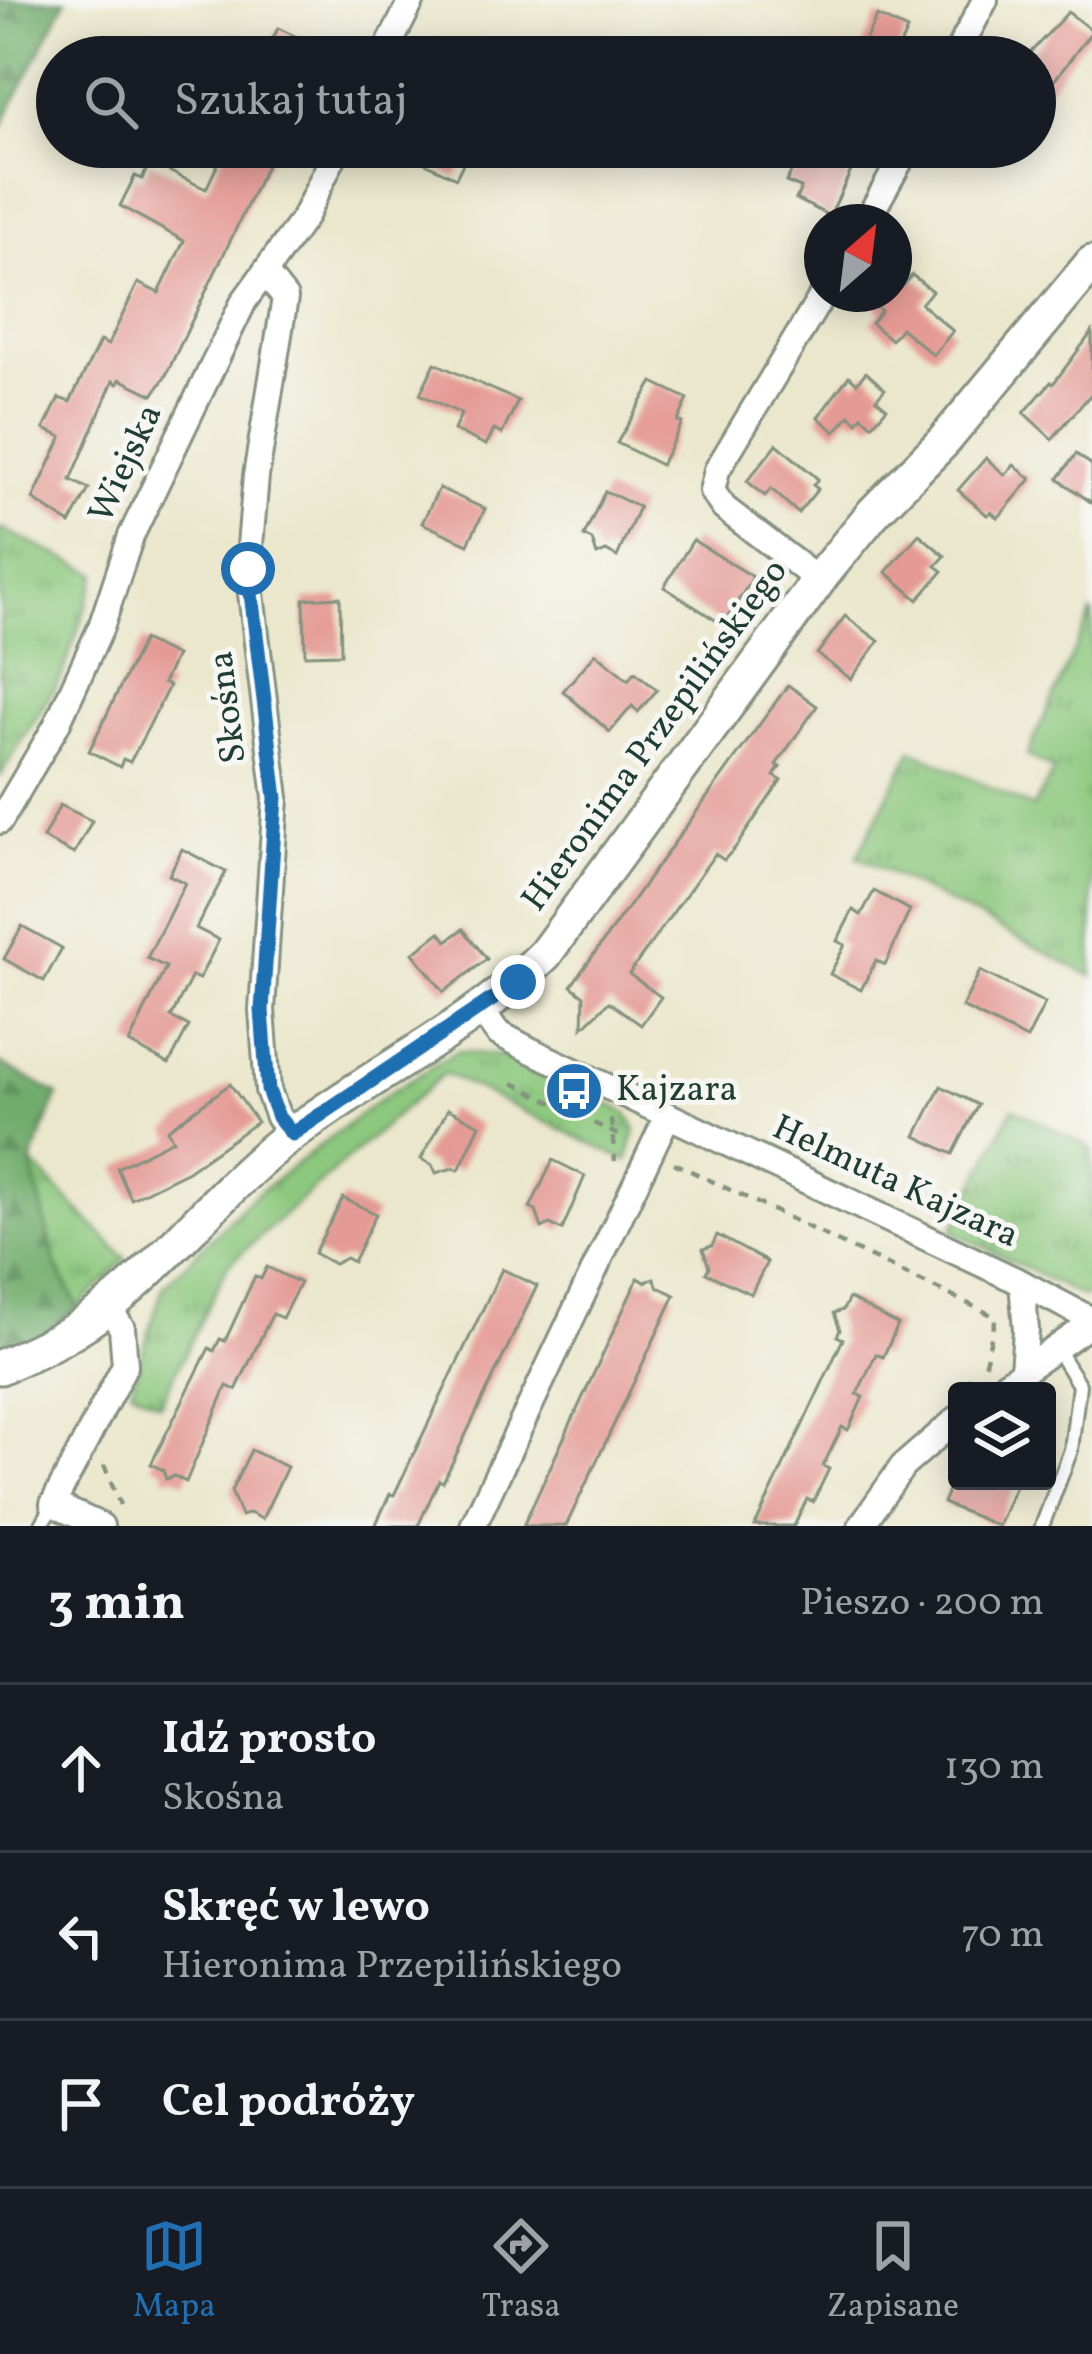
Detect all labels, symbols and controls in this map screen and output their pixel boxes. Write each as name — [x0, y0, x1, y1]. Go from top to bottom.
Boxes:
search box — [36, 36, 1056, 168]
icon: search — [78, 69, 144, 135]
text: Szukaj tutaj — [174, 71, 408, 134]
north arrow — [804, 204, 912, 312]
street label: Wiejska — [78, 396, 176, 532]
route start — [221, 542, 275, 596]
street label: Hieronima Przepilińskiego — [511, 550, 801, 922]
street label: Skośna — [197, 648, 261, 766]
route end — [491, 955, 545, 1009]
bus stop icon: Kajzara — [543, 1060, 605, 1122]
place label: Kajzara — [616, 1066, 738, 1116]
street label: Helmuta Kajzara — [764, 1104, 1026, 1262]
map controls — [948, 1382, 1056, 1490]
button: layers — [948, 1382, 1056, 1490]
text: 3 min — [48, 1569, 185, 1640]
text: Pieszo · 200 m — [800, 1577, 1044, 1631]
text: Idź prosto — [162, 1709, 377, 1772]
icon: ahead — [48, 1735, 114, 1801]
text: 130 m — [944, 1741, 1044, 1795]
text: Skośna — [162, 1772, 284, 1826]
text: Skręć w lewo — [162, 1877, 430, 1940]
icon: left — [48, 1903, 114, 1969]
text: 70 m — [961, 1909, 1044, 1963]
text: Hieronima Przepilińskiego — [162, 1940, 622, 1994]
icon: arrive — [48, 2071, 114, 2137]
text: Cel podróży — [162, 2072, 415, 2135]
tab: Mapa — [133, 2213, 216, 2331]
tab: Trasa — [482, 2213, 561, 2331]
tab: Zapisane — [827, 2213, 959, 2331]

